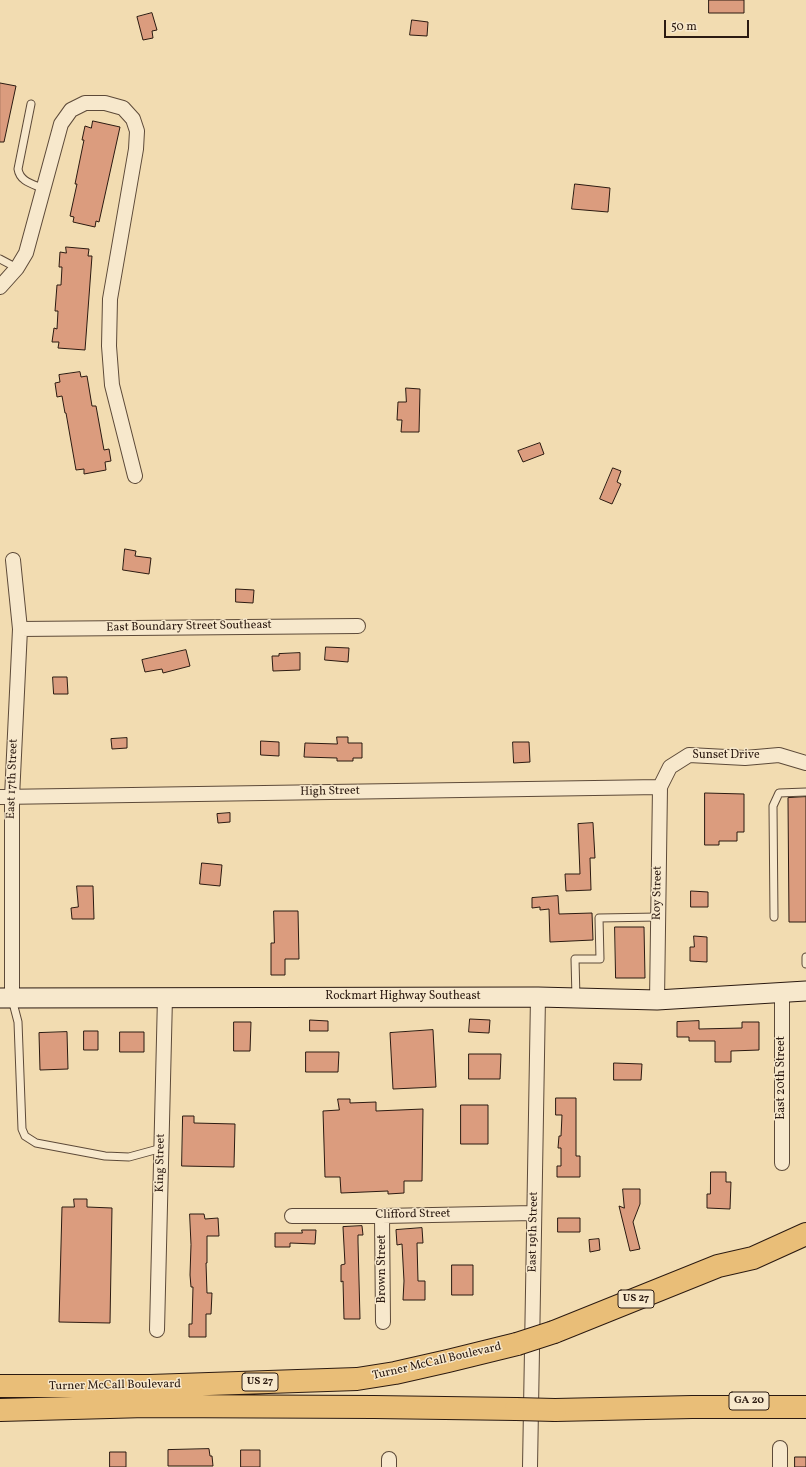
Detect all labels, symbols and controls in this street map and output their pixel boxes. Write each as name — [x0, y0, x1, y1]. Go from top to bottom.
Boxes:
scale bar — [666, 12, 751, 38]
text: 50 m — [671, 19, 697, 35]
street label: East Boundary Street Southeast — [106, 618, 272, 636]
street label: East 17th Street — [4, 738, 22, 820]
street label: Sunset Drive — [692, 749, 760, 763]
street label: High Street — [300, 784, 360, 800]
street label: Roy Street — [650, 866, 666, 920]
street label: Rockmart Highway Southeast — [325, 990, 481, 1004]
street label: East 20th Street — [775, 1036, 789, 1120]
street label: King Street — [153, 1133, 169, 1193]
street label: East 19th Street — [526, 1191, 542, 1273]
street label: Clifford Street — [375, 1207, 451, 1223]
street label: Brown Street — [376, 1234, 390, 1304]
road number: US 27 — [618, 1290, 654, 1308]
street label: Turner McCall Boulevard — [371, 1340, 503, 1384]
road number: US 27 — [242, 1373, 278, 1391]
street label: Turner McCall Boulevard — [49, 1378, 181, 1394]
road number: GA 20 — [729, 1392, 769, 1410]

